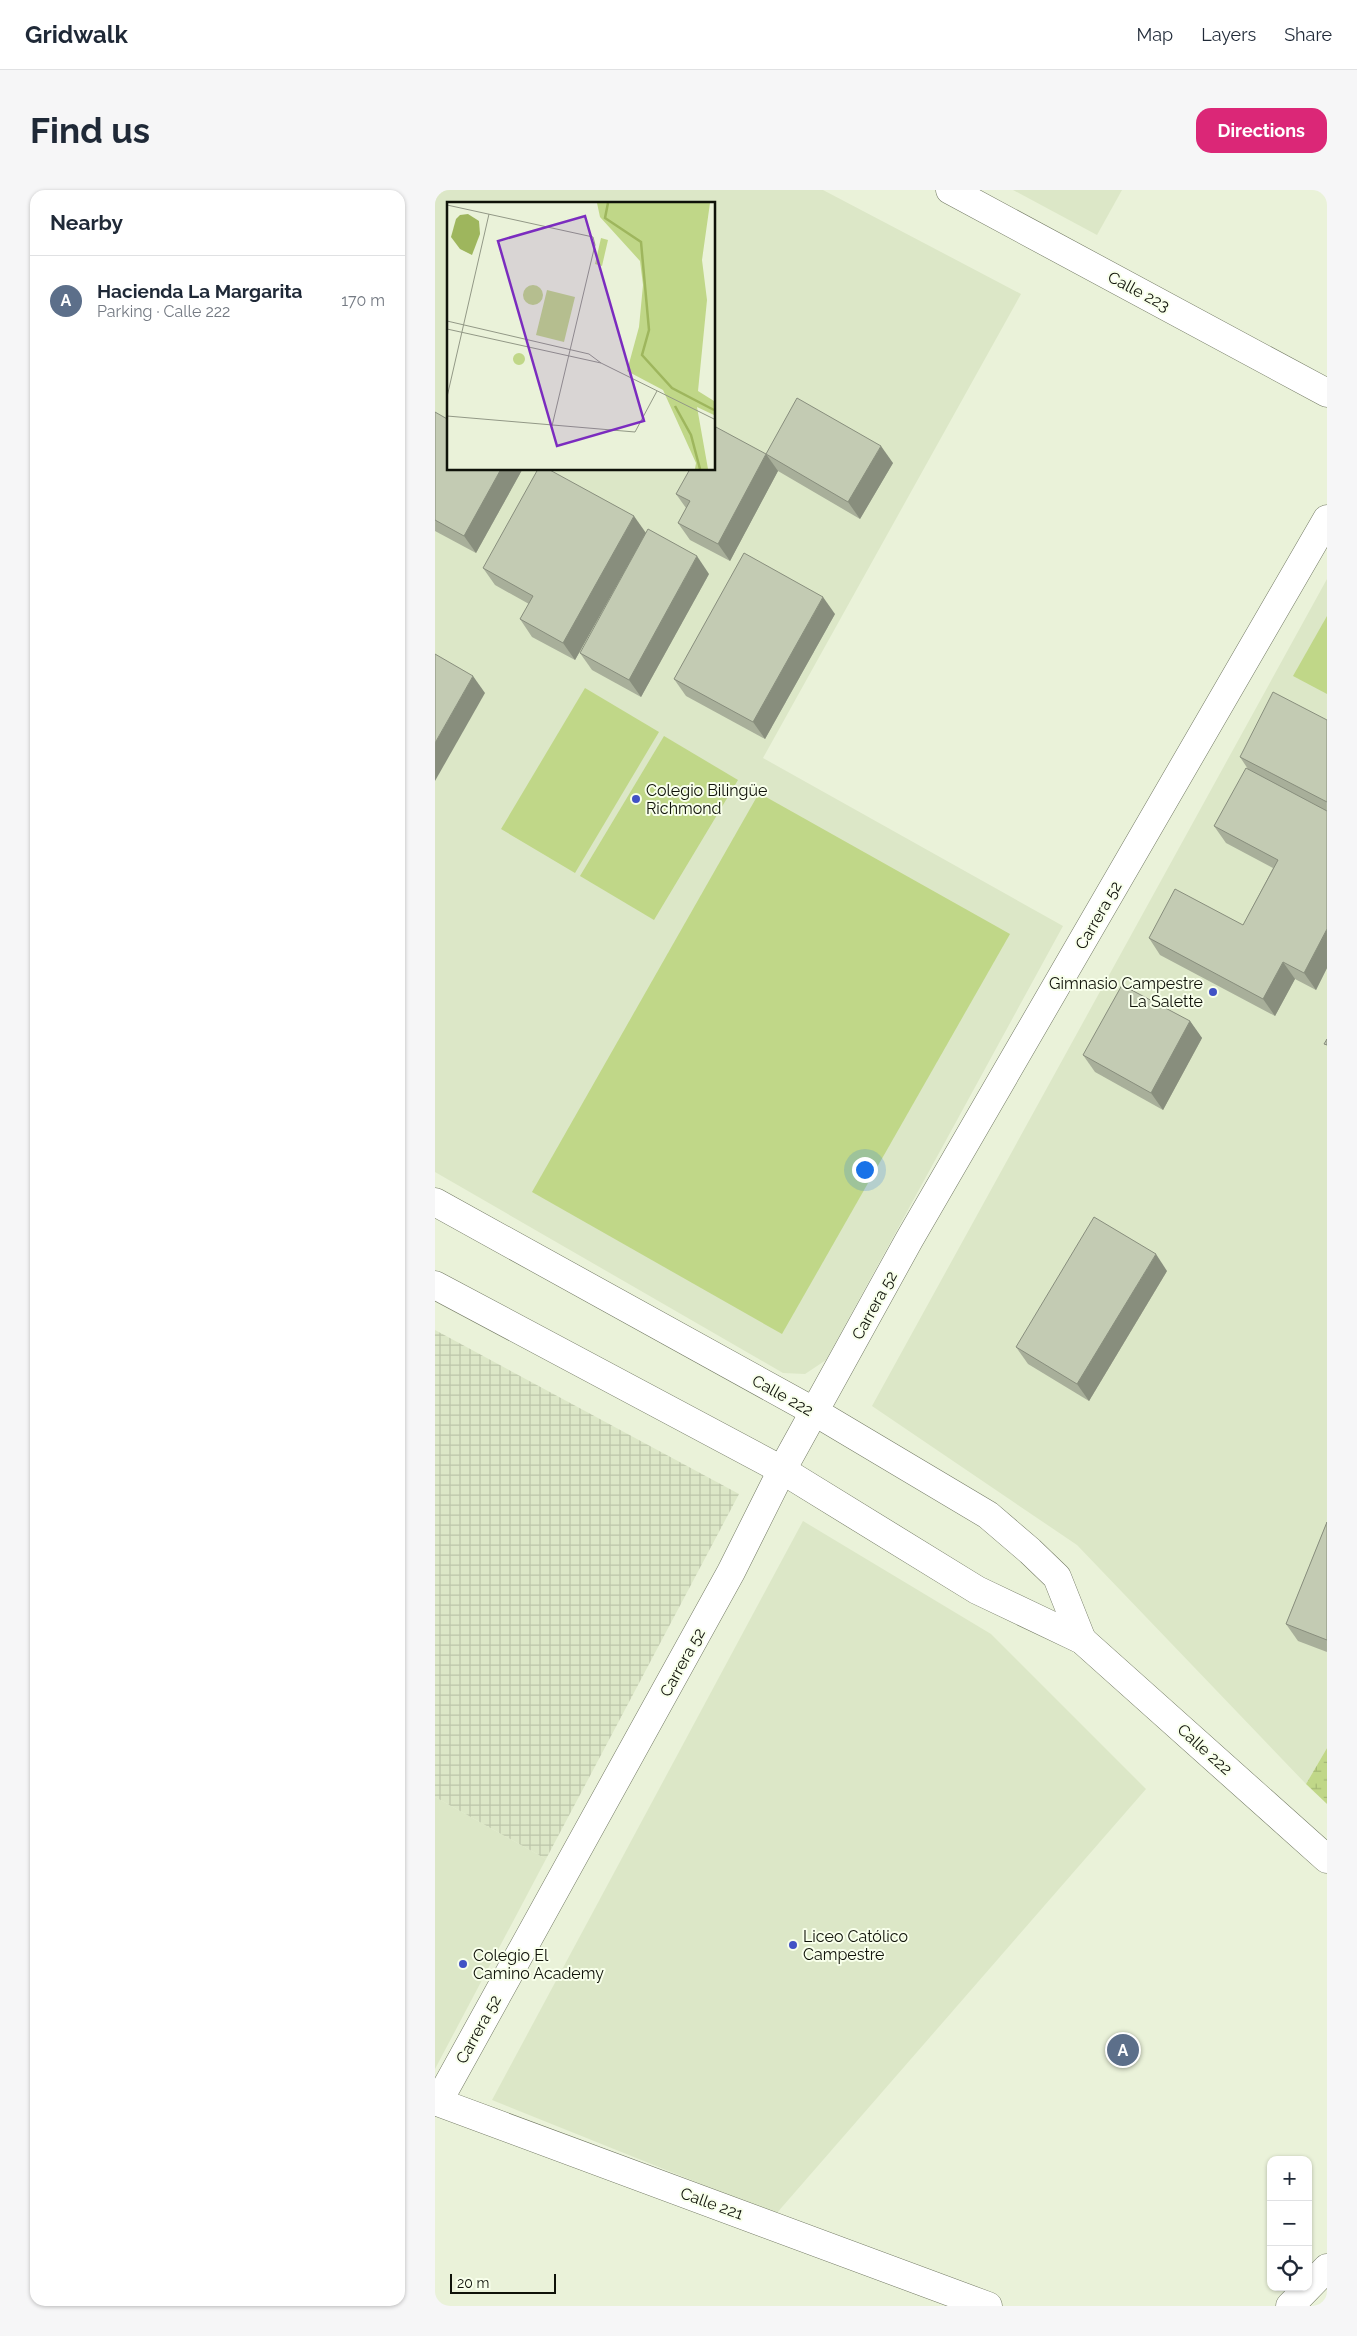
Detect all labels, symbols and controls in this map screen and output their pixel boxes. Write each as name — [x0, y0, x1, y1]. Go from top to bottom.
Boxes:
text: Gridwalk — [25, 20, 128, 49]
text: Map — [1137, 24, 1173, 45]
text: Layers — [1201, 24, 1256, 45]
text: Share — [1284, 24, 1332, 45]
button: Directions — [1196, 108, 1327, 153]
text: Find us — [30, 110, 150, 151]
inset map — [447, 202, 715, 470]
text: Nearby — [50, 210, 123, 235]
street label: Calle 223 — [1105, 267, 1173, 316]
text: Hacienda La Margarita — [97, 280, 302, 302]
text: A — [61, 291, 71, 310]
text: 170 m — [341, 291, 385, 310]
text: Parking · Calle 222 — [97, 302, 230, 321]
place label: Colegio Bilingüe Richmond — [646, 781, 767, 818]
marker: Colegio Bilingüe Richmond — [630, 793, 642, 805]
street label: Carrera 52 — [1071, 878, 1126, 953]
place label: Gimnasio Campestre La Salette — [1049, 974, 1203, 1011]
marker: Gimnasio Campestre La Salette — [1207, 986, 1219, 998]
your location — [852, 1157, 878, 1183]
street label: Carrera 52 — [848, 1268, 901, 1343]
street label: Calle 222 — [749, 1371, 817, 1420]
street label: Carrera 52 — [656, 1625, 709, 1700]
street label: Calle 222 — [1173, 1720, 1236, 1779]
place label: Liceo Católico Campestre — [803, 1927, 908, 1964]
marker: Liceo Católico Campestre — [787, 1939, 799, 1951]
place label: Colegio El Camino Academy — [473, 1946, 604, 1983]
marker: Colegio El Camino Academy — [457, 1958, 469, 1970]
street label: Carrera 52 — [452, 1992, 505, 2067]
pin: A — [1107, 2031, 1139, 2069]
map controls — [1267, 2156, 1312, 2291]
button: + — [1267, 2156, 1312, 2201]
street label: Calle 221 — [678, 2183, 746, 2224]
button: − — [1267, 2201, 1312, 2246]
button: locate — [1267, 2246, 1312, 2291]
scale bar — [450, 2271, 556, 2294]
text: 20 m — [457, 2275, 489, 2291]

